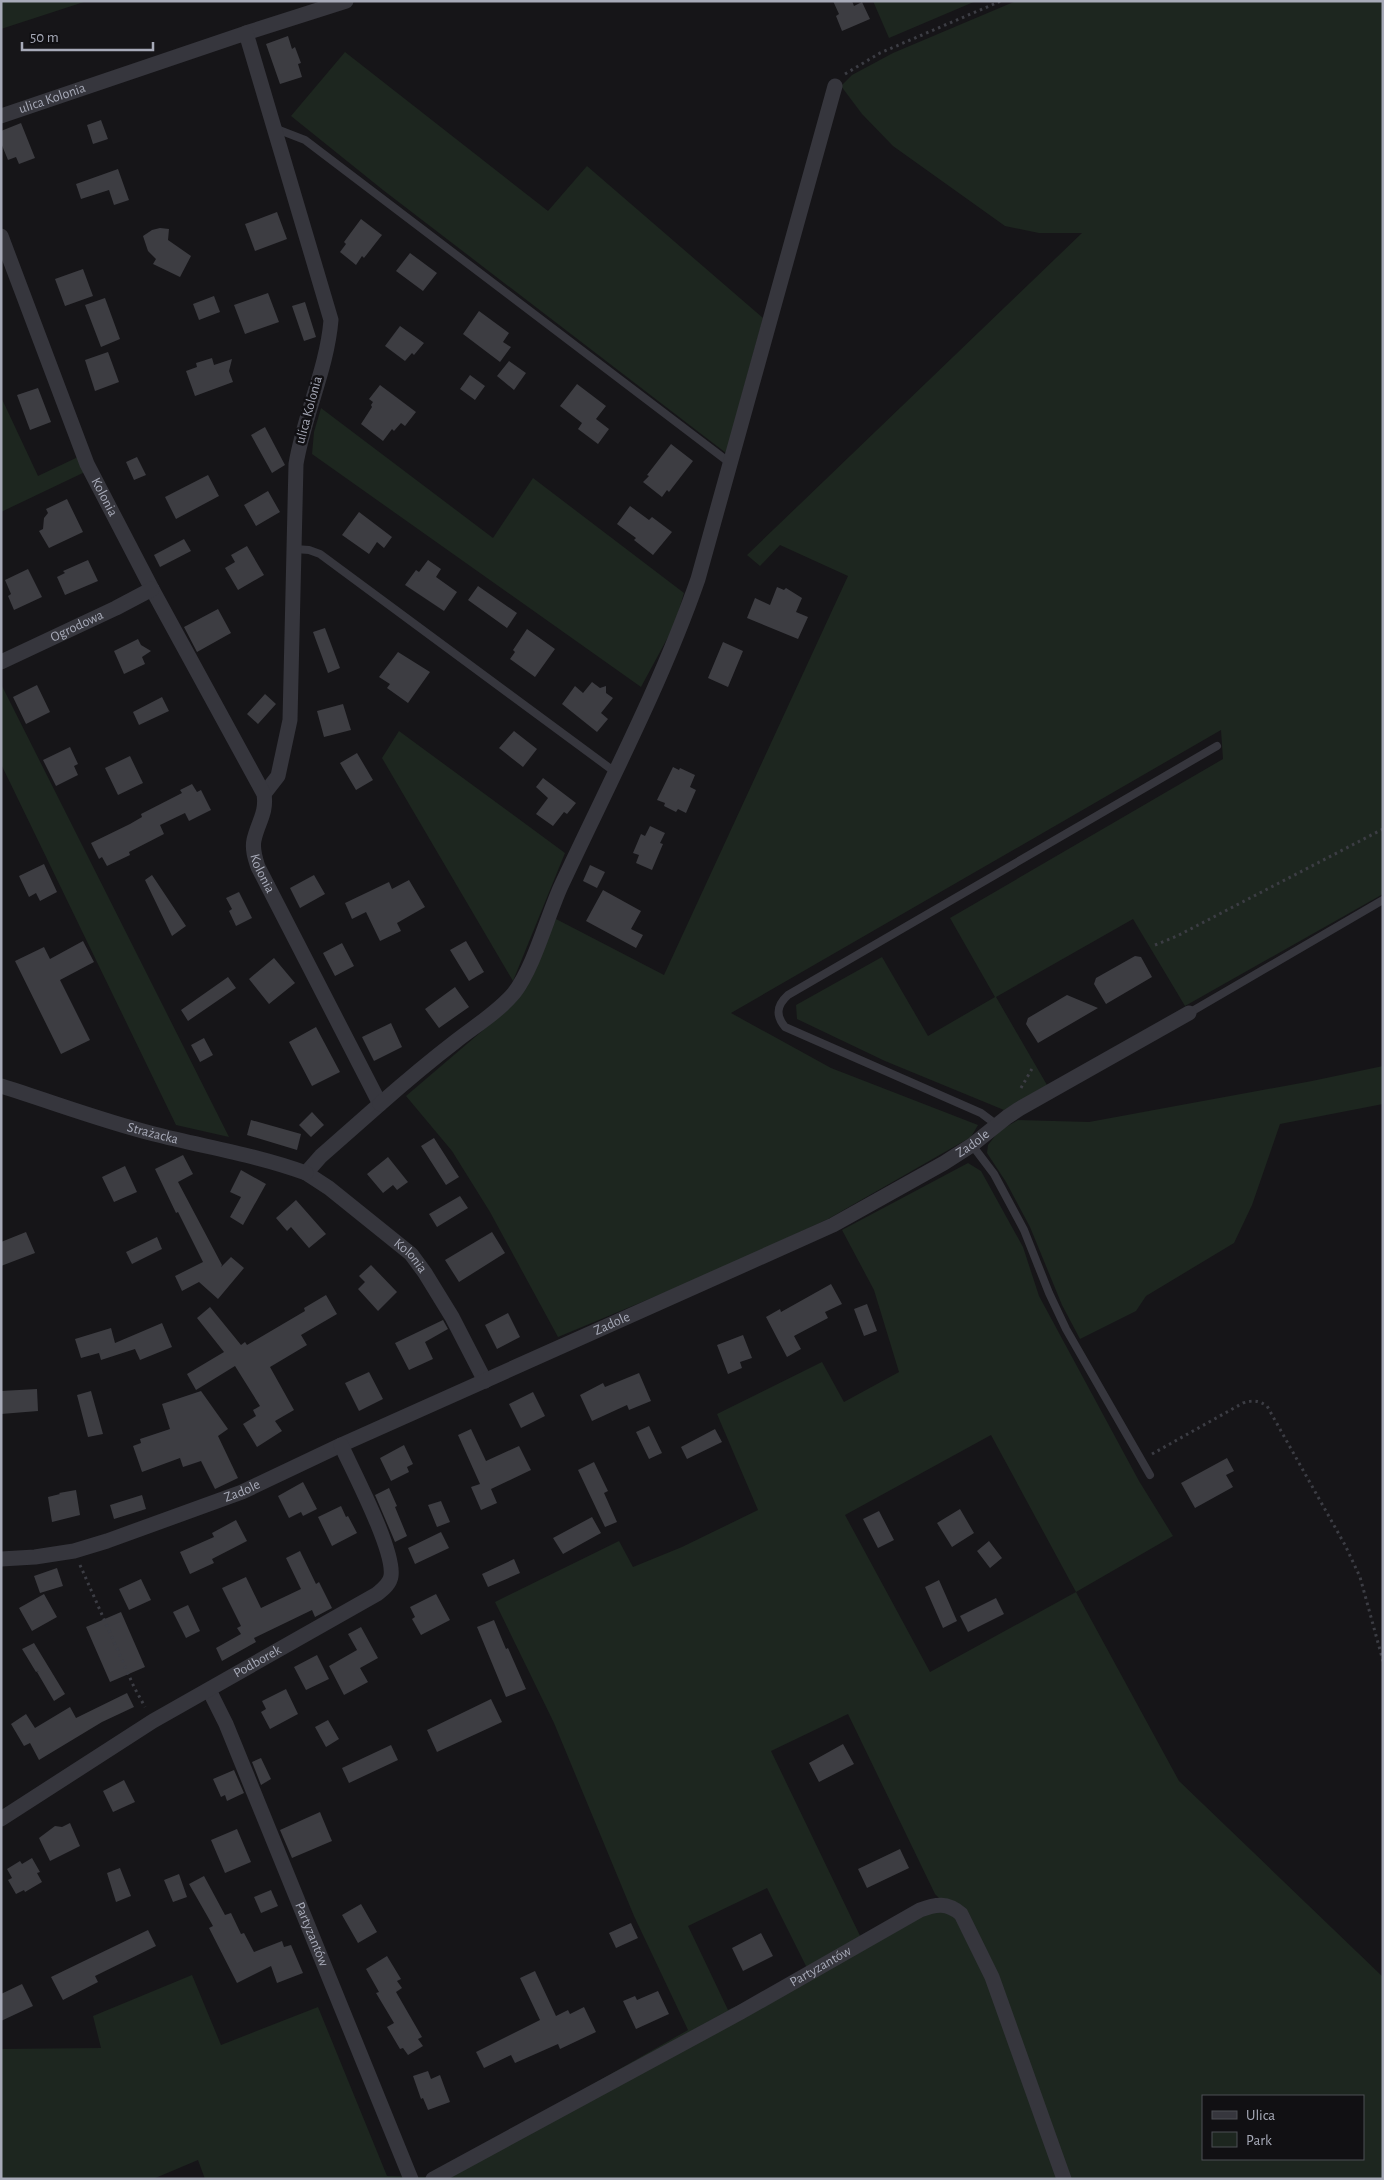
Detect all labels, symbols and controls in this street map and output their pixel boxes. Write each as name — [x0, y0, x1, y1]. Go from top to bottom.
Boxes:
scale bar — [22, 20, 154, 52]
text: 50 m — [30, 30, 59, 45]
street label: ulica Kolonia — [17, 81, 88, 116]
street label: ulica Kolonia — [293, 374, 325, 445]
street label: Kolonia — [88, 475, 120, 519]
street label: Ogrodowa — [48, 608, 106, 645]
street label: Kolonia — [247, 853, 277, 896]
street label: Strażacka — [126, 1120, 180, 1147]
street label: Zadole — [953, 1127, 992, 1160]
street label: Kolonia — [391, 1236, 430, 1276]
street label: Zadole — [592, 1310, 632, 1338]
street label: Zadole — [222, 1477, 262, 1505]
street label: Podborek — [231, 1642, 284, 1681]
street label: Partyzantów — [292, 1900, 331, 1969]
street label: Partyzantów — [788, 1943, 854, 1990]
legend — [1202, 2095, 1364, 2160]
text: Ulica — [1246, 2108, 1275, 2123]
text: Park — [1246, 2133, 1272, 2148]

